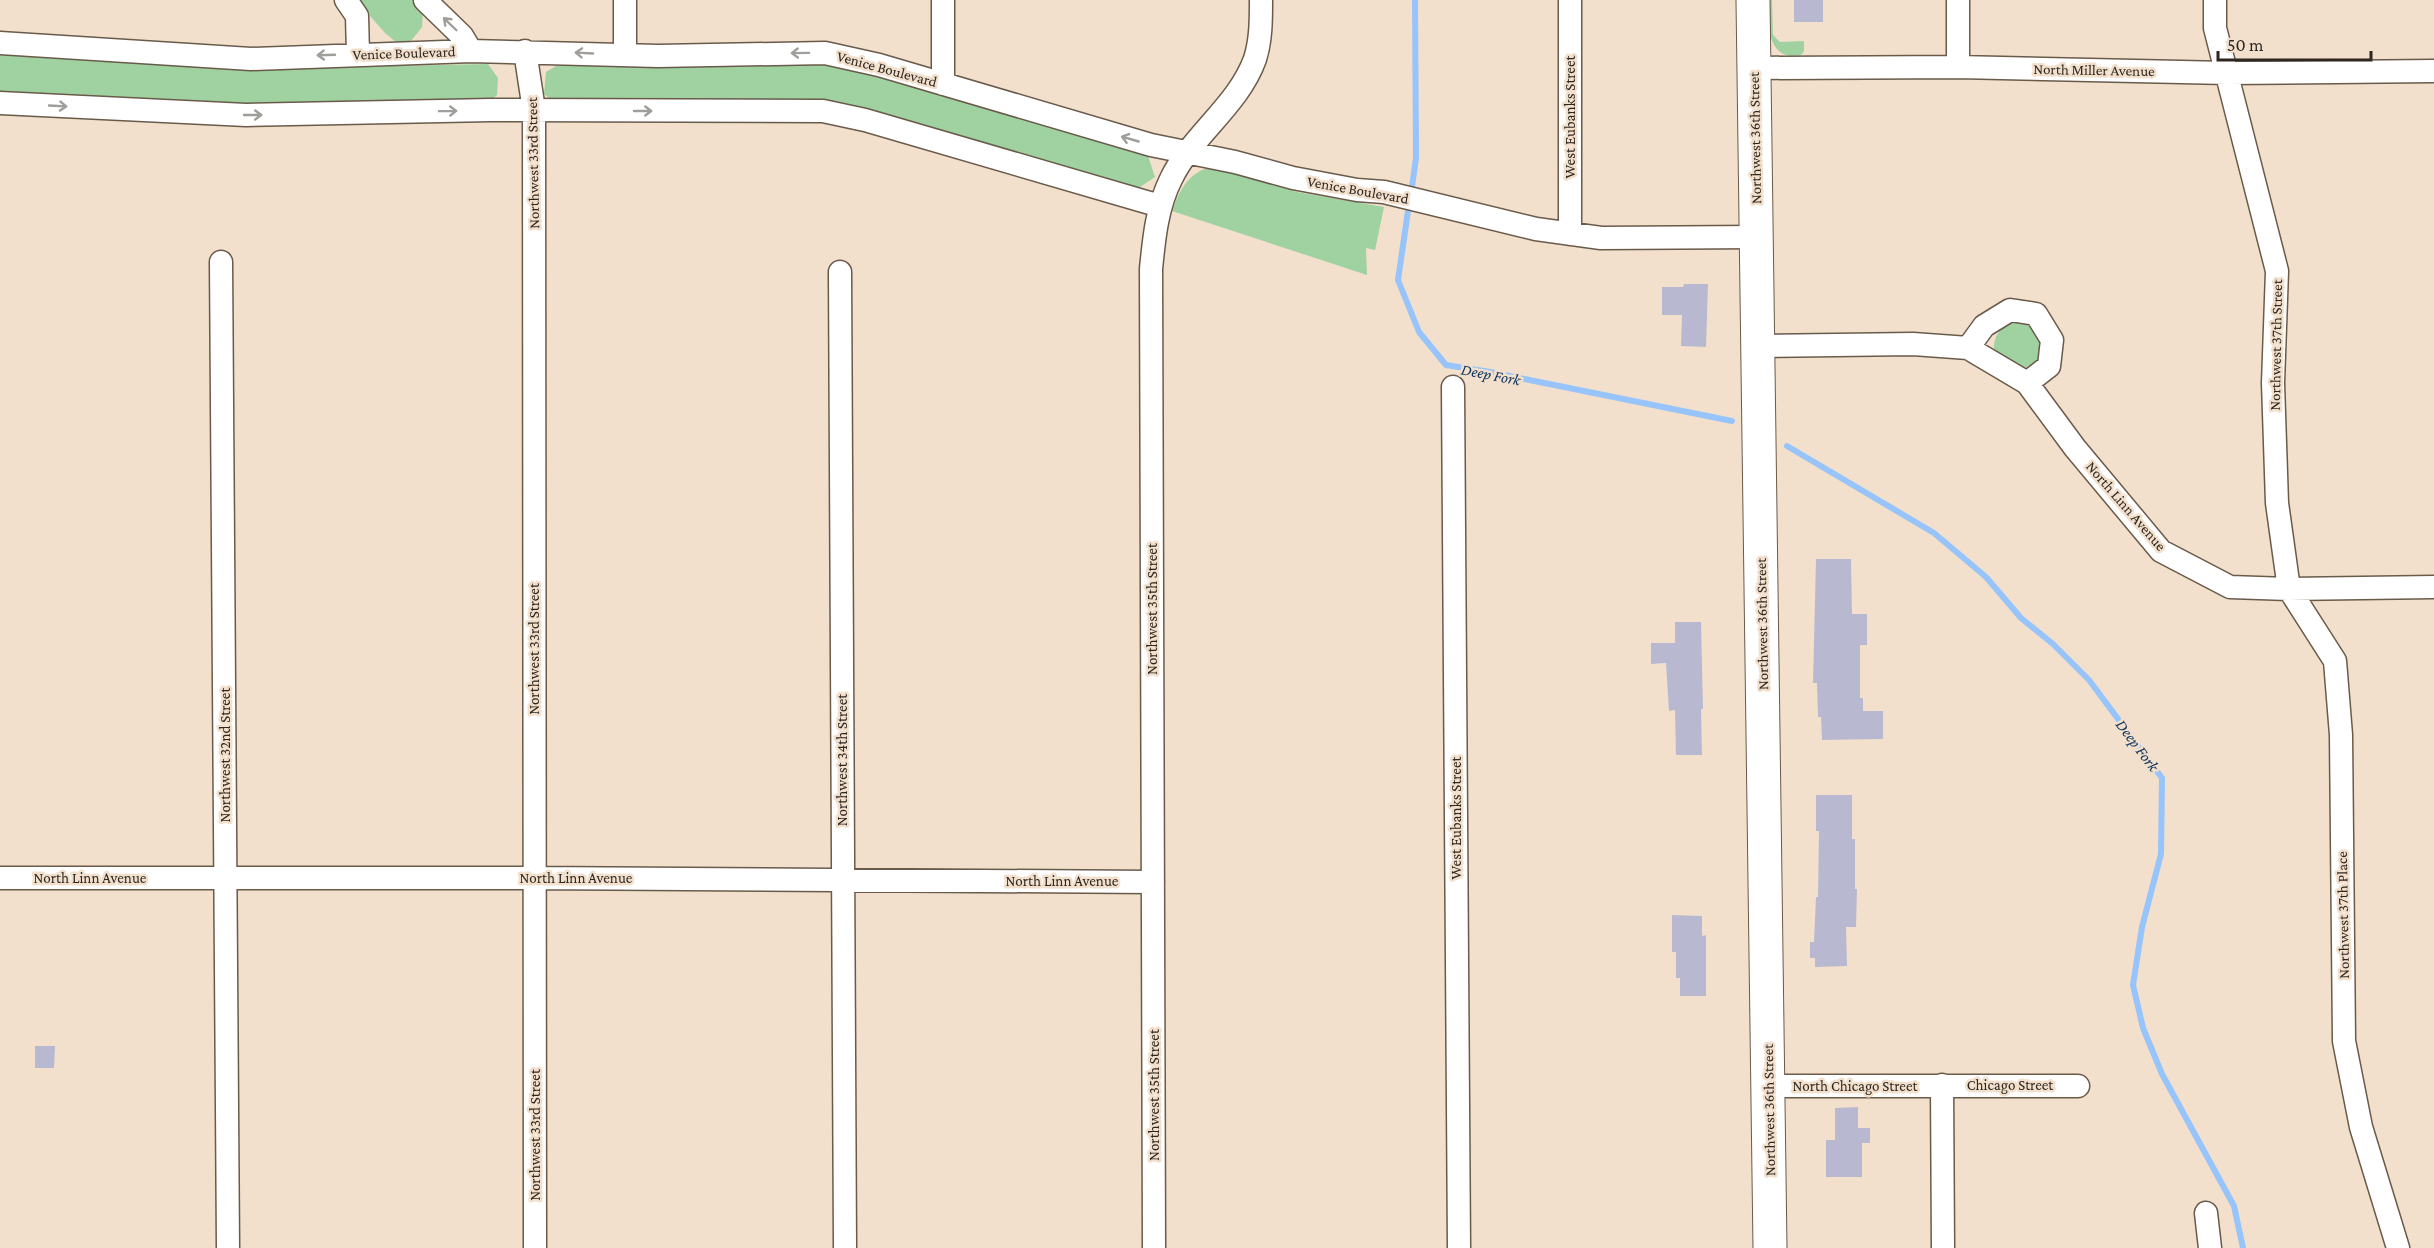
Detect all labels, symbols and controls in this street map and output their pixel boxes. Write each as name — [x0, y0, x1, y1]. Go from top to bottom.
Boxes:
one-way arrow — [442, 17, 457, 32]
scale bar — [2218, 24, 2371, 62]
text: 50 m — [2227, 35, 2264, 55]
street label: Venice Boulevard — [352, 43, 456, 63]
one-way arrow — [790, 47, 810, 59]
one-way arrow — [574, 48, 594, 59]
street label: Venice Boulevard — [835, 48, 939, 90]
one-way arrow — [316, 50, 336, 61]
street label: West Eubanks Street — [1562, 54, 1578, 179]
street label: North Miller Avenue — [2033, 61, 2155, 79]
street label: Northwest 36th Street — [1746, 71, 1764, 204]
street label: Northwest 33rd Street — [524, 96, 542, 229]
one-way arrow — [48, 100, 68, 111]
one-way arrow — [438, 105, 458, 116]
one-way arrow — [633, 105, 653, 117]
one-way arrow — [243, 109, 263, 120]
one-way arrow — [1121, 133, 1140, 144]
street label: Venice Boulevard — [1306, 173, 1410, 207]
street label: Northwest 37th Street — [2267, 278, 2285, 411]
water label: Deep Fork — [1460, 360, 1523, 390]
street label: North Linn Avenue — [2083, 458, 2169, 554]
street label: Northwest 35th Street — [1144, 542, 1160, 675]
street label: Northwest 36th Street — [1753, 557, 1771, 690]
street label: Northwest 33rd Street — [526, 582, 542, 715]
street label: Northwest 32nd Street — [217, 687, 233, 822]
street label: Northwest 34th Street — [834, 693, 850, 826]
water label: Deep Fork — [2112, 716, 2163, 776]
street label: West Eubanks Street — [1448, 755, 1464, 880]
street label: Northwest 37th Place — [2334, 851, 2352, 979]
street label: North Linn Avenue — [34, 870, 147, 886]
street label: North Linn Avenue — [520, 870, 633, 886]
street label: North Linn Avenue — [1006, 873, 1119, 889]
street label: Northwest 35th Street — [1146, 1028, 1162, 1161]
street label: Northwest 36th Street — [1760, 1043, 1778, 1176]
street label: Northwest 33rd Street — [527, 1068, 543, 1201]
street label: Chicago Street — [1967, 1077, 2054, 1094]
street label: North Chicago Street — [1793, 1078, 1919, 1095]

